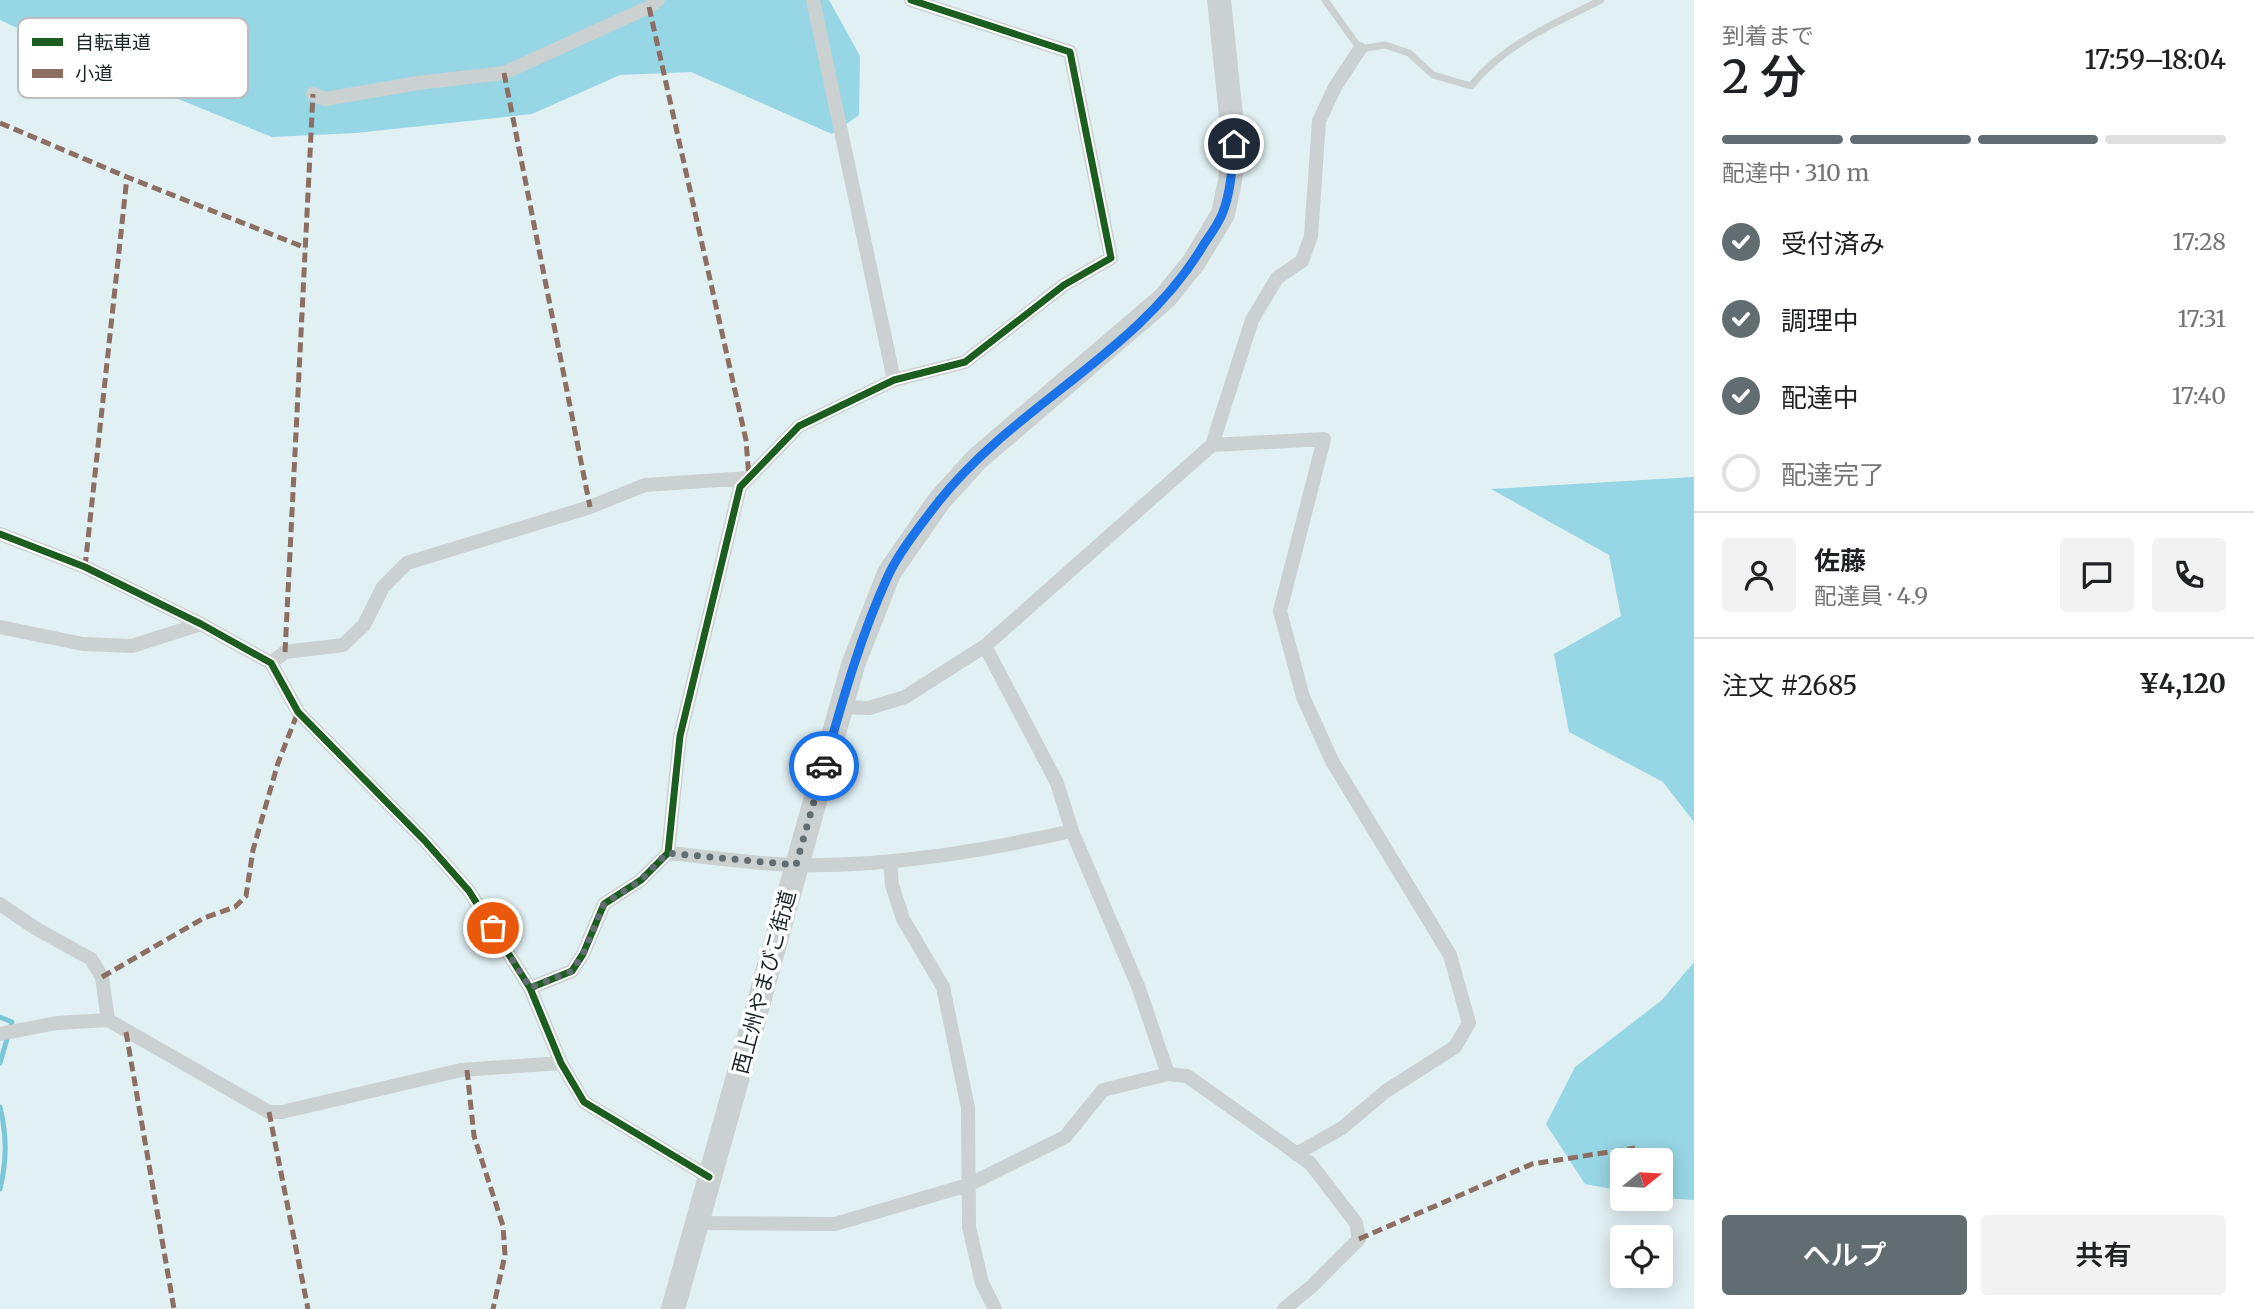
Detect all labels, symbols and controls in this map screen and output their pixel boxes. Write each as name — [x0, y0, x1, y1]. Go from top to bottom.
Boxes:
legend — [18, 18, 248, 98]
text: 到着まで — [1722, 21, 1814, 50]
text: 自転車道 — [75, 30, 151, 54]
text: 17:59–18:04 — [2085, 43, 2226, 76]
text: 2 分 — [1722, 48, 1806, 106]
text: 小道 — [75, 61, 113, 85]
pin — [1204, 114, 1264, 174]
icon: home — [1215, 125, 1253, 163]
text: 配達中 · 310 m — [1722, 158, 1869, 187]
icon: check — [1722, 223, 1760, 261]
text: 受付済み — [1781, 227, 1885, 260]
text: 17:28 — [2173, 227, 2226, 256]
icon: check — [1722, 300, 1760, 338]
text: 調理中 — [1781, 304, 1859, 337]
text: 17:31 — [2177, 304, 2226, 333]
icon: check — [1722, 377, 1760, 415]
text: 配達中 — [1781, 381, 1859, 414]
text: 17:40 — [2172, 381, 2226, 410]
text: 配達完了 — [1781, 458, 1885, 491]
button: person — [1722, 538, 1796, 612]
button: chat — [2060, 538, 2134, 612]
button: phone — [2152, 538, 2226, 612]
text: 佐藤 — [1814, 544, 1866, 577]
text: 配達員 · 4.9 — [1814, 581, 1928, 610]
text: ¥4,120 — [2139, 667, 2226, 700]
text: 注文 #2685 — [1722, 669, 1858, 702]
courier — [789, 731, 859, 801]
icon: car — [805, 747, 843, 785]
street label: 西上州やまびこ街道 — [727, 887, 801, 1077]
pin — [463, 898, 523, 958]
icon: bag — [474, 909, 512, 947]
north arrow — [1610, 1148, 1673, 1211]
map controls — [1610, 1148, 1673, 1288]
button: ヘルプ — [1722, 1215, 1967, 1295]
button: 共有 — [1981, 1215, 2226, 1295]
button: locate — [1610, 1225, 1673, 1288]

